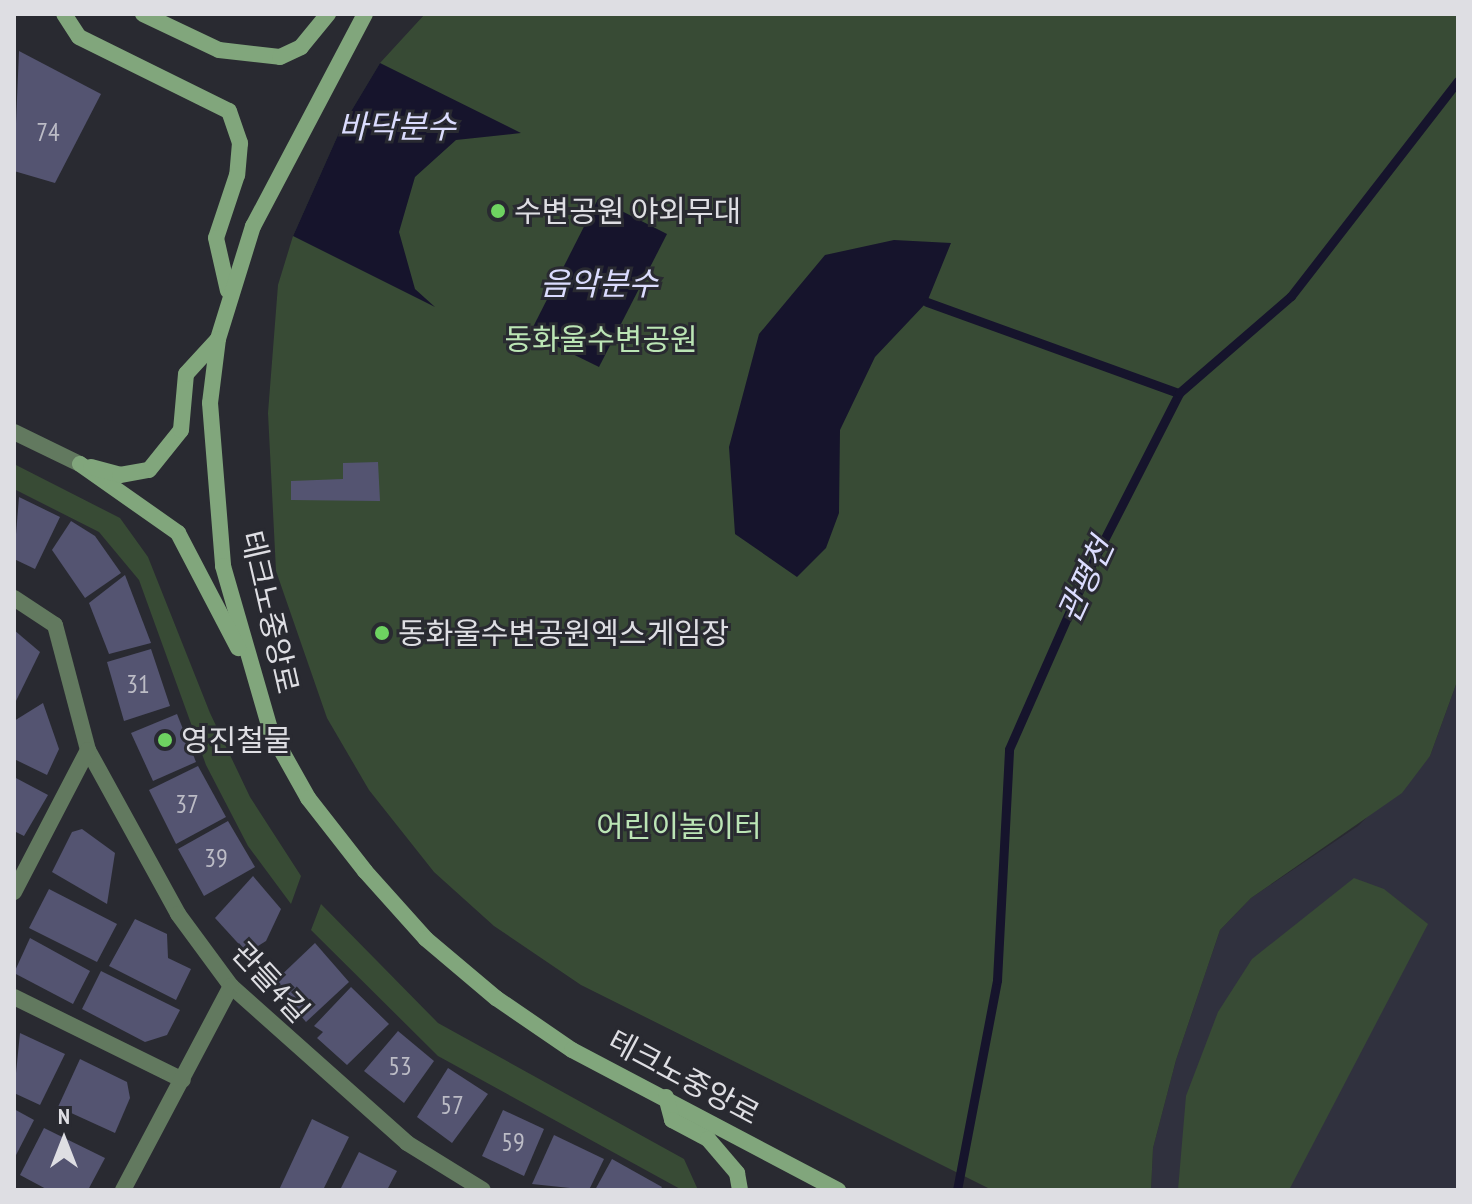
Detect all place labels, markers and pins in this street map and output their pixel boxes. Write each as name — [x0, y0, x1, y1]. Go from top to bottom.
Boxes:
place label: 수변공원 야외무대 — [514, 193, 741, 229]
marker: 수변공원 야외무대 — [489, 202, 507, 220]
place label: 동화울수변공원엑스게임장 — [398, 615, 729, 651]
marker: 동화울수변공원엑스게임장 — [373, 624, 391, 642]
place label: 영진철물 — [181, 722, 291, 758]
marker: 영진철물 — [156, 731, 174, 749]

